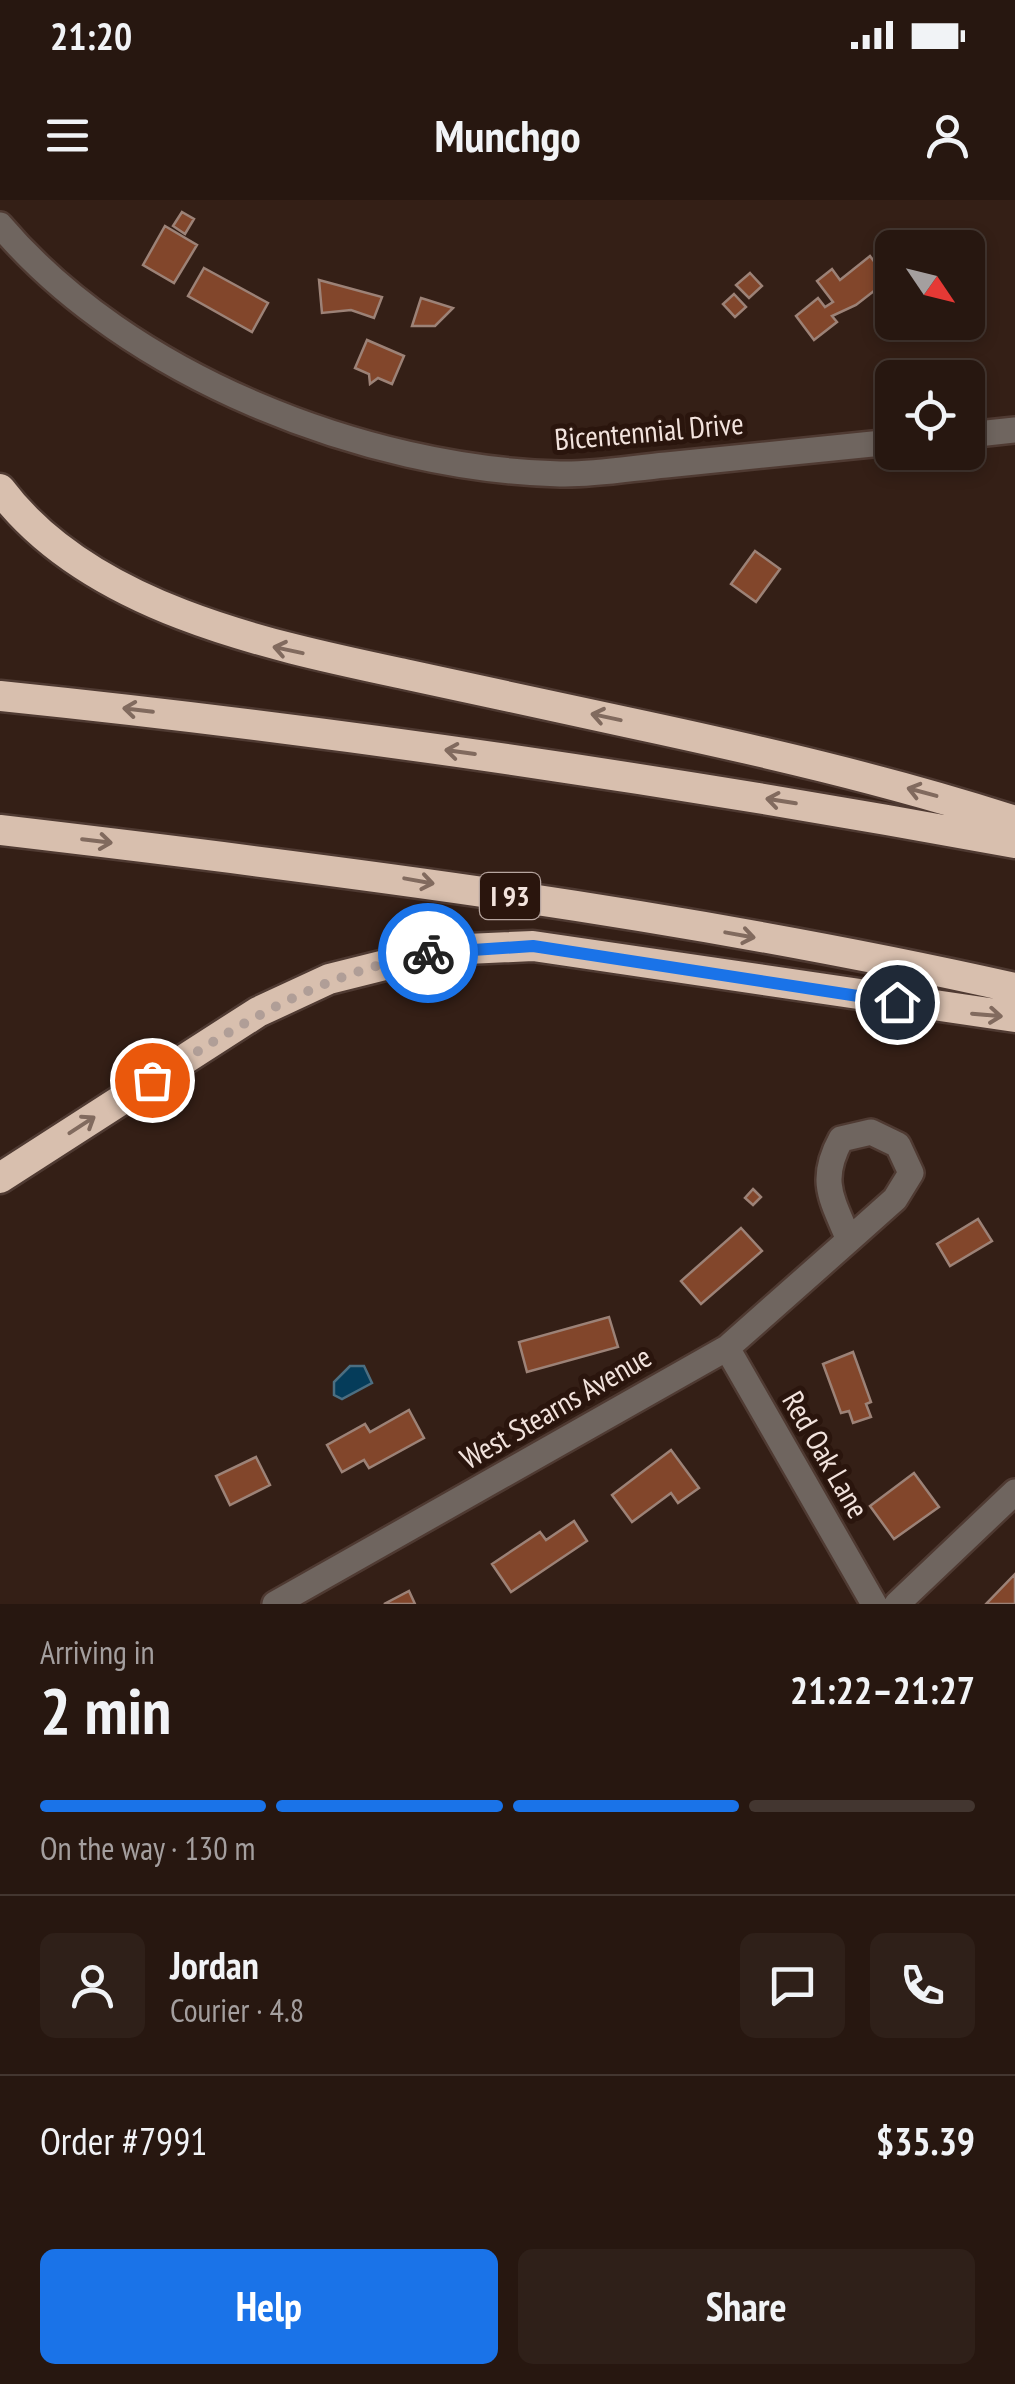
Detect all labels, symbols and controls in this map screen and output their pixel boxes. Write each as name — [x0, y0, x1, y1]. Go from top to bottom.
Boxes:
text: 21:20 — [50, 11, 132, 60]
text: Munchgo — [434, 106, 581, 164]
icon: menu — [40, 108, 95, 163]
icon: person — [920, 108, 975, 163]
north arrow — [875, 230, 985, 340]
map controls — [875, 230, 985, 470]
button: locate — [875, 360, 985, 470]
street label: Bicentennial Drive — [553, 403, 745, 458]
one-way arrow — [273, 639, 305, 658]
one-way arrow — [122, 700, 154, 719]
one-way arrow — [591, 707, 623, 726]
one-way arrow — [444, 742, 477, 760]
one-way arrow — [907, 782, 938, 801]
one-way arrow — [766, 791, 798, 809]
one-way arrow — [80, 832, 112, 851]
one-way arrow — [403, 872, 435, 891]
road number: I 93 — [480, 873, 540, 919]
courier — [378, 903, 478, 1003]
icon: bike — [401, 926, 456, 981]
one-way arrow — [723, 926, 756, 945]
pin — [855, 960, 940, 1045]
icon: home — [870, 975, 925, 1030]
one-way arrow — [971, 1005, 1003, 1024]
pin — [110, 1038, 195, 1123]
icon: bag — [125, 1053, 180, 1108]
one-way arrow — [67, 1115, 95, 1136]
street label: West Stearns Avenue — [453, 1336, 658, 1477]
street label: Red Oak Lane — [774, 1384, 878, 1525]
text: Arriving in — [40, 1631, 155, 1673]
text: 21:22–21:27 — [790, 1665, 975, 1714]
text: 2 min — [40, 1668, 171, 1752]
text: On the way · 130 m — [40, 1827, 255, 1869]
button: person — [40, 1933, 145, 2038]
button: chat — [740, 1933, 845, 2038]
button: phone — [870, 1933, 975, 2038]
text: Jordan — [170, 1940, 259, 1989]
text: Courier · 4.8 — [170, 1989, 304, 2031]
text: Order #7991 — [40, 2116, 207, 2165]
text: $35.39 — [876, 2116, 975, 2165]
button: Help — [40, 2249, 498, 2364]
button: Share — [518, 2249, 975, 2364]

